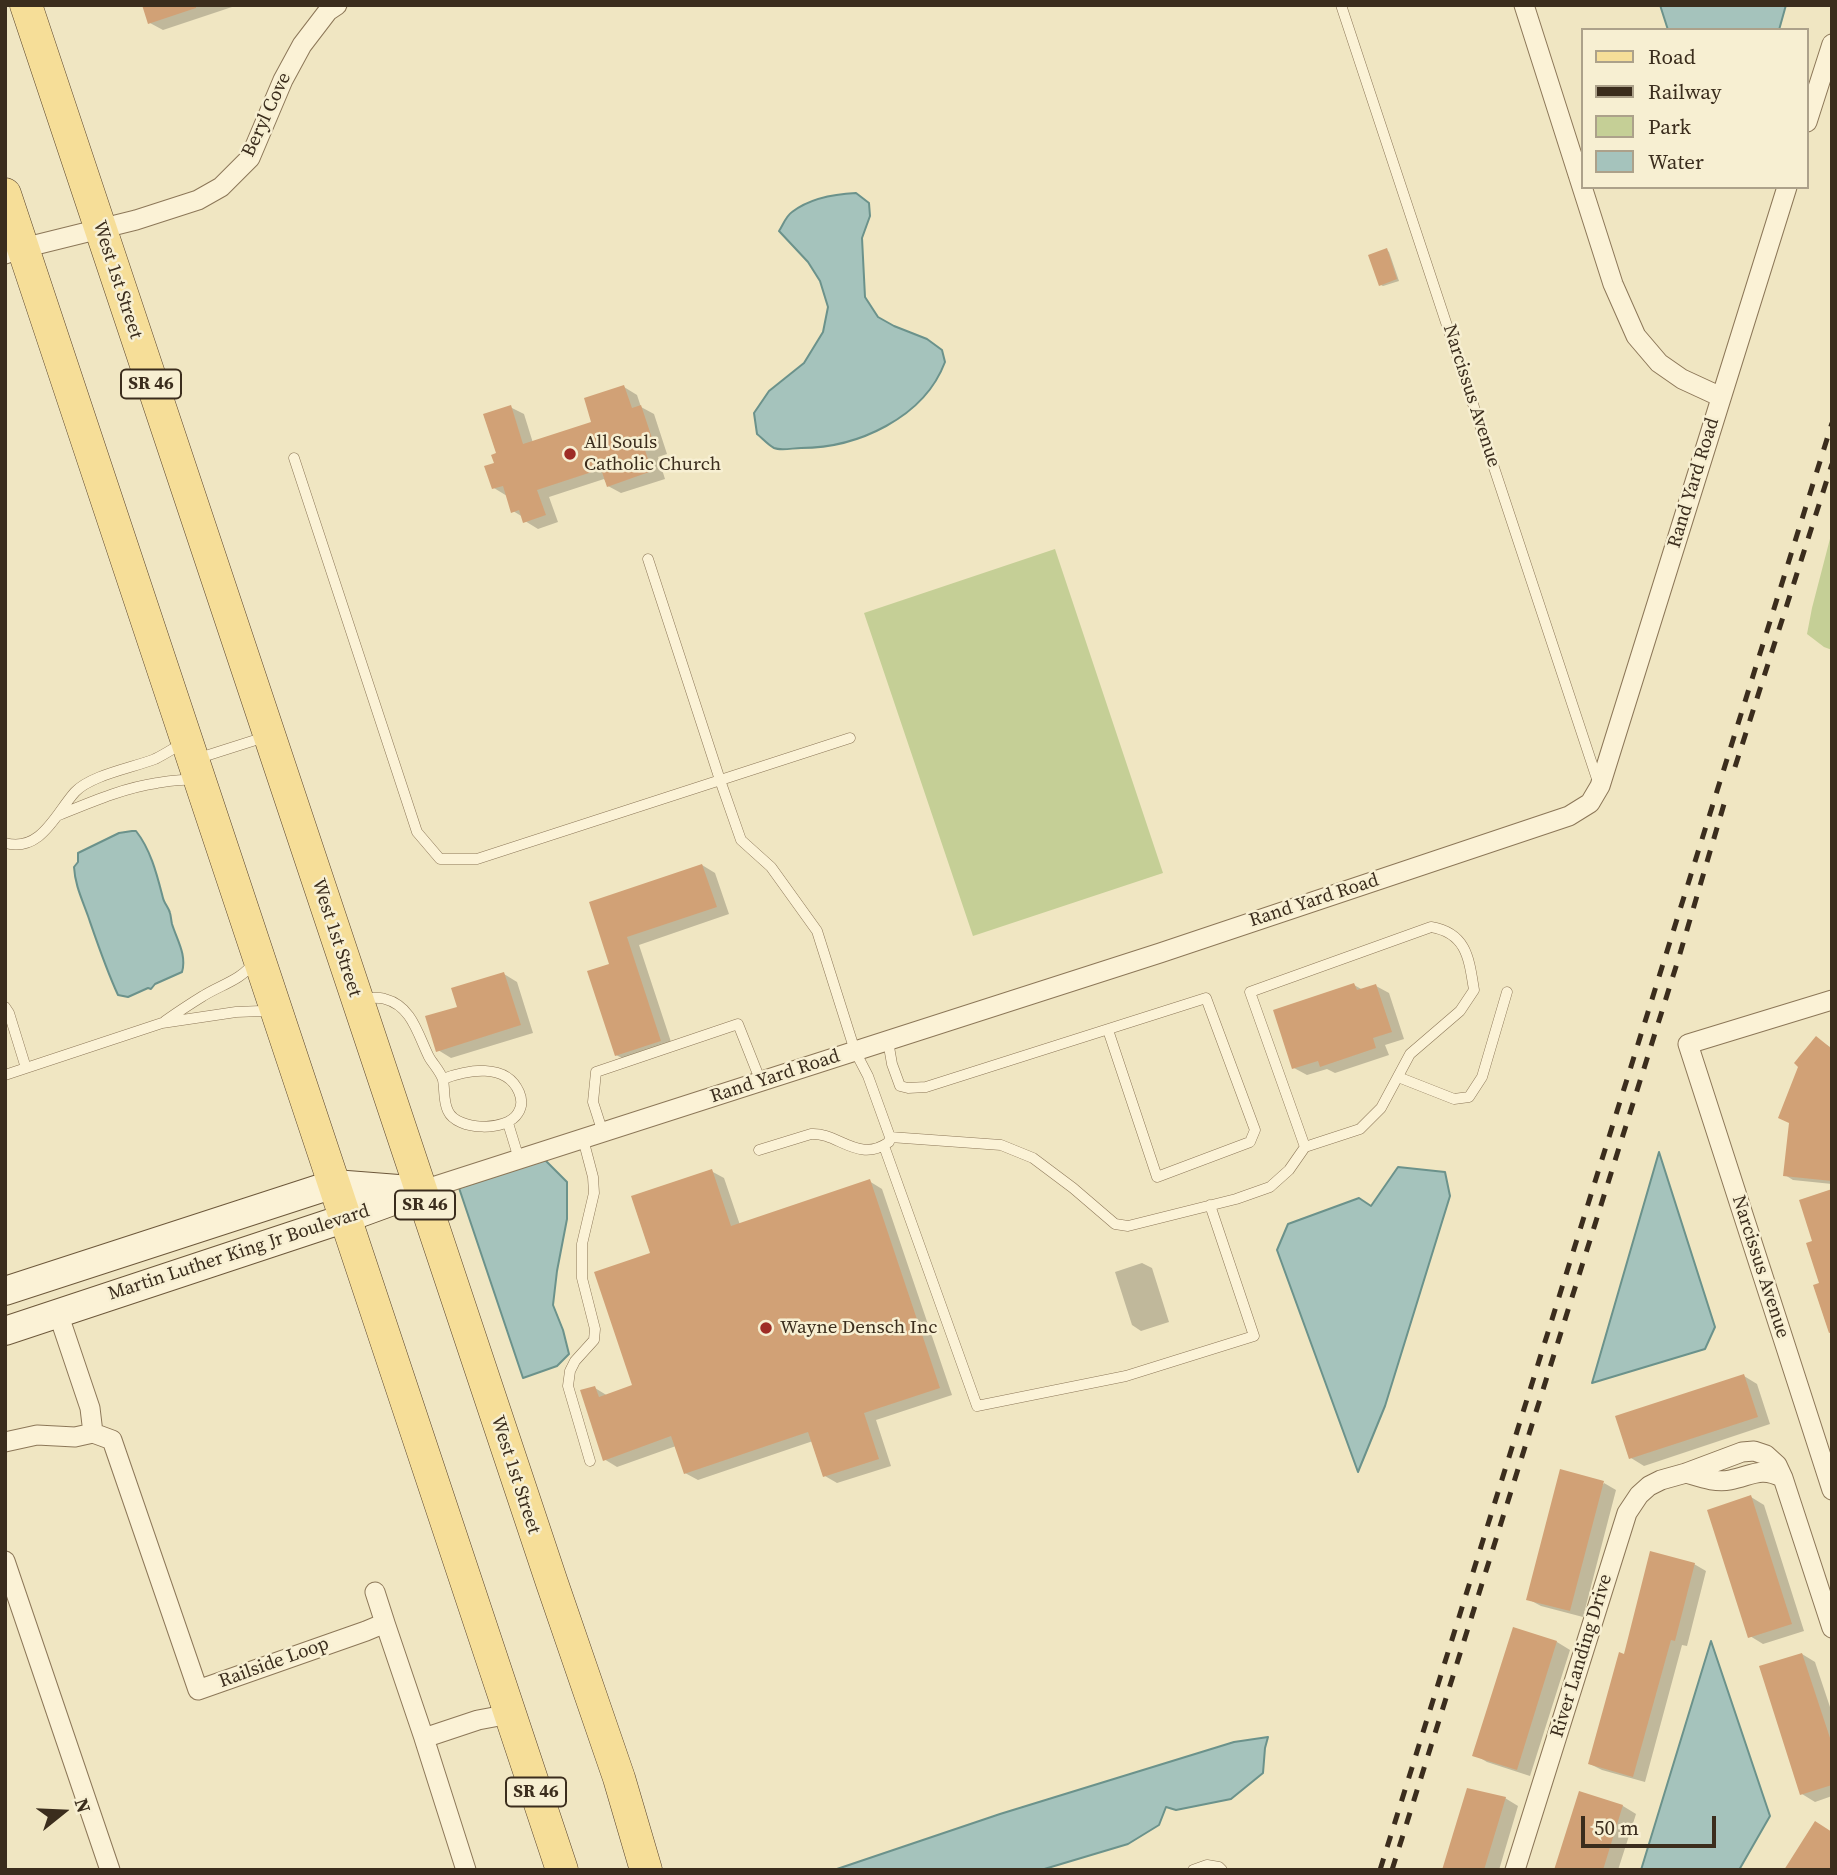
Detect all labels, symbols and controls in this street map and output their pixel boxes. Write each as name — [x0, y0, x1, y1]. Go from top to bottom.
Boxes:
legend — [1582, 28, 1809, 189]
text: Road — [1648, 42, 1696, 71]
street label: Beryl Cove — [238, 69, 296, 161]
text: Railway — [1648, 77, 1722, 106]
text: Park — [1648, 112, 1691, 141]
text: Water — [1648, 147, 1704, 176]
street label: West 1st Street — [87, 218, 147, 342]
street label: Narcissus Avenue — [1437, 322, 1505, 470]
road number: SR 46 — [121, 370, 181, 398]
street label: Rand Yard Road — [1663, 415, 1725, 551]
place label: All Souls Catholic Church — [584, 432, 721, 476]
marker: All Souls Catholic Church — [562, 446, 578, 462]
street label: Rand Yard Road — [1246, 869, 1382, 933]
street label: West 1st Street — [306, 876, 366, 1000]
street label: Rand Yard Road — [707, 1045, 843, 1109]
road number: SR 46 — [395, 1190, 455, 1220]
street label: Narcissus Avenue — [1726, 1193, 1794, 1341]
street label: Martin Luther King Jr Boulevard — [106, 1200, 372, 1306]
place label: Wayne Densch Inc — [780, 1317, 937, 1339]
marker: Wayne Densch Inc — [758, 1320, 774, 1336]
street label: West 1st Street — [485, 1413, 545, 1537]
street label: River Landing Drive — [1546, 1572, 1618, 1740]
street label: Railside Loop — [216, 1633, 332, 1693]
north arrow — [28, 1777, 98, 1847]
road number: SR 46 — [506, 1778, 566, 1806]
text: N — [68, 1795, 97, 1816]
scale bar — [1585, 1801, 1720, 1845]
text: 50 m — [1594, 1813, 1639, 1842]

